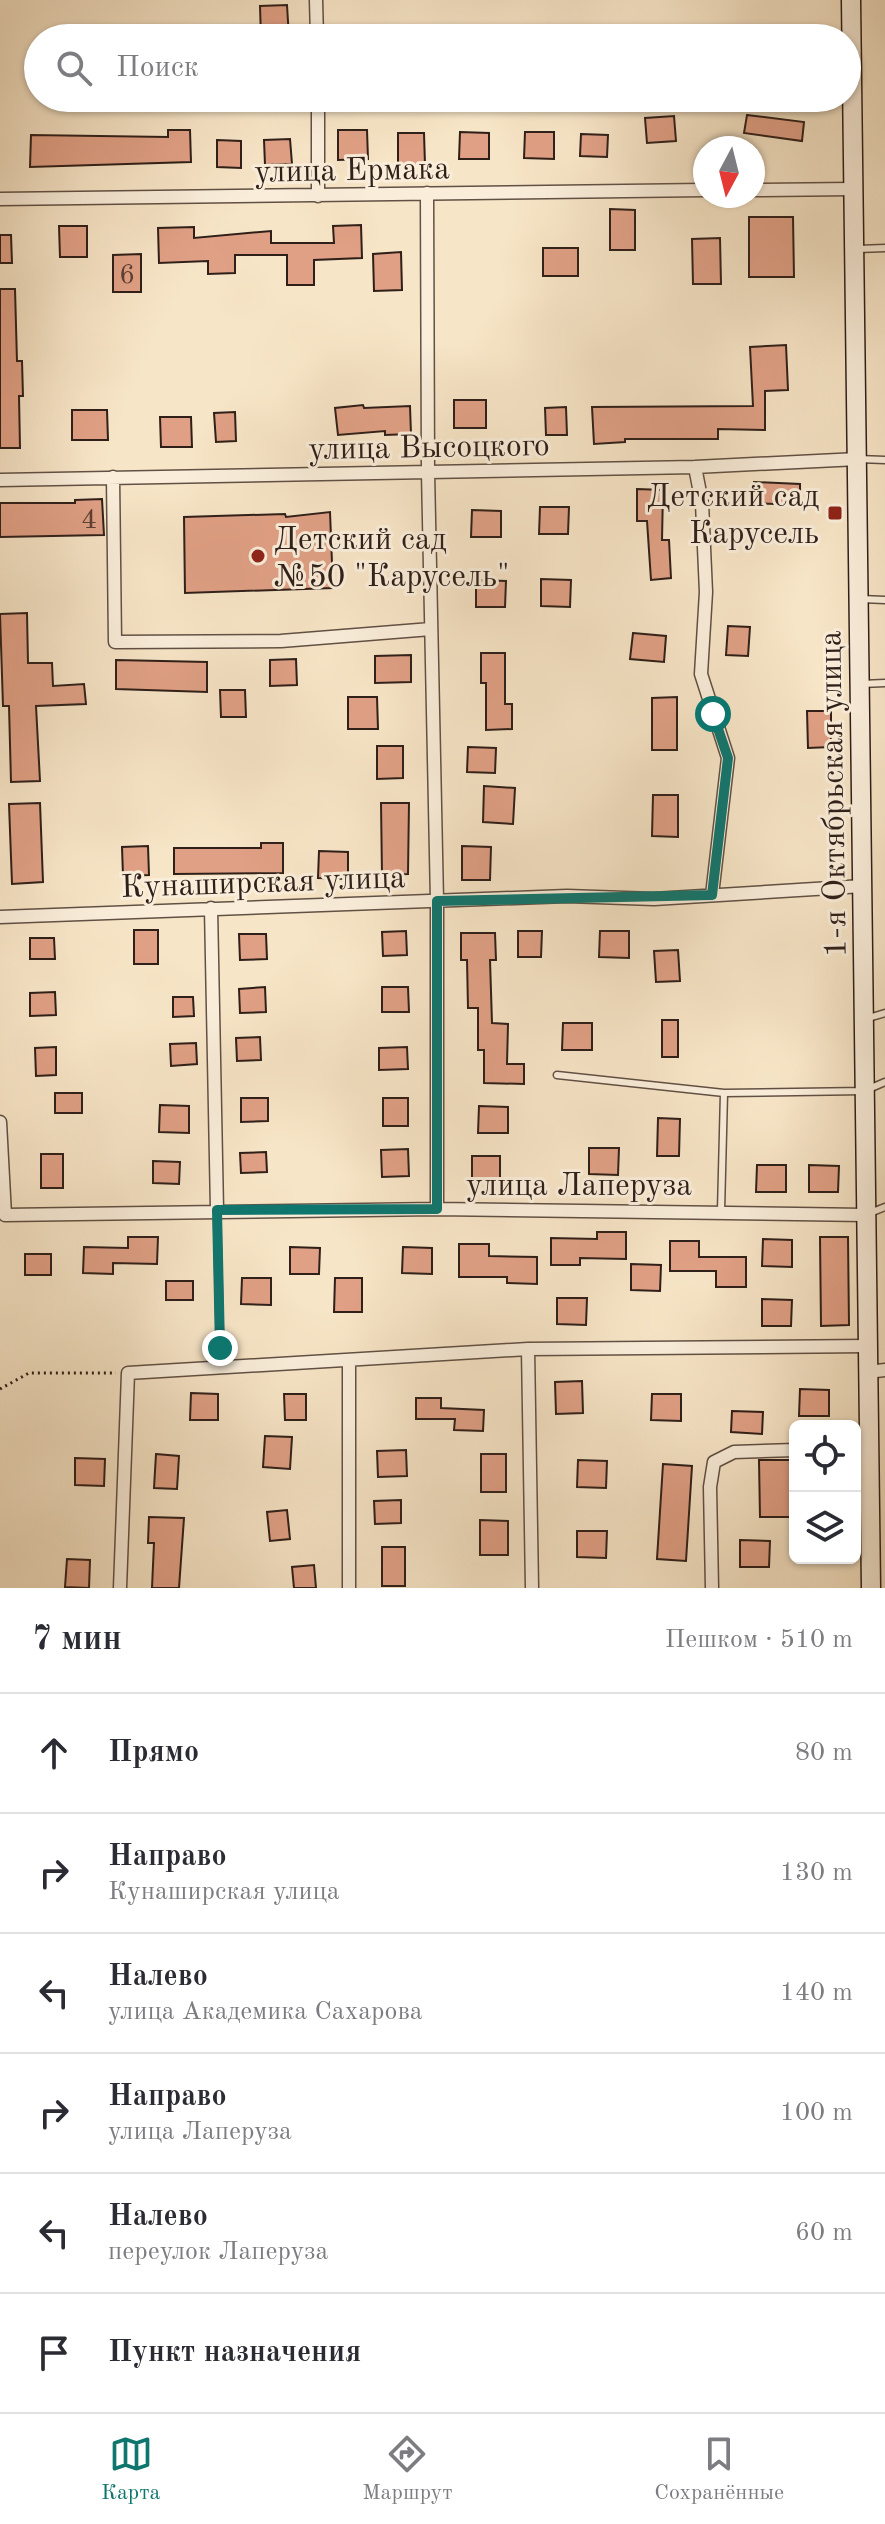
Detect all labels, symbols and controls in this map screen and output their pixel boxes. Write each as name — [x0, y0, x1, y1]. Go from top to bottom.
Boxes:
search box — [24, 24, 861, 112]
icon: search — [52, 46, 96, 90]
text: Поиск — [116, 53, 199, 83]
north arrow — [693, 136, 765, 208]
street label: улица Ермака — [254, 154, 450, 190]
house number: 6 — [119, 262, 135, 290]
street label: улица Высоцкого — [308, 431, 550, 467]
place label: Детский сад Карусель — [647, 482, 819, 551]
marker: Детский сад Карусель — [826, 504, 844, 522]
house number: 4 — [81, 507, 97, 535]
place label: Детский сад №50 "Карусель" — [274, 525, 510, 594]
marker: Детский сад №50 "Карусель" — [249, 547, 267, 565]
street label: 1-я Октябрьская улица — [816, 630, 854, 958]
route start — [695, 696, 731, 732]
street label: Кунаширская улица — [120, 863, 406, 905]
street label: улица Лаперуза — [466, 1171, 692, 1203]
route end — [202, 1330, 238, 1366]
map controls — [789, 1420, 861, 1564]
button: locate — [789, 1420, 861, 1492]
button: layers — [789, 1492, 861, 1564]
text: 7 мин — [32, 1623, 122, 1657]
text: Пешком · 510 m — [665, 1627, 853, 1653]
icon: ahead — [32, 1731, 76, 1775]
text: Прямо — [108, 1738, 199, 1768]
text: 80 m — [795, 1740, 853, 1766]
text: Направо — [108, 1842, 227, 1872]
icon: right — [32, 1851, 76, 1895]
text: 130 m — [780, 1860, 853, 1886]
text: Кунаширская улица — [108, 1879, 340, 1905]
text: Налево — [108, 1962, 208, 1992]
icon: left — [32, 1971, 76, 2015]
text: 140 m — [780, 1980, 853, 2006]
text: улица Академика Сахарова — [108, 1999, 423, 2025]
text: Направо — [108, 2082, 227, 2112]
icon: right — [32, 2091, 76, 2135]
text: 100 m — [780, 2100, 853, 2126]
text: улица Лаперуза — [108, 2119, 292, 2145]
text: Налево — [108, 2202, 208, 2232]
icon: left — [32, 2211, 76, 2255]
text: 60 m — [795, 2220, 853, 2246]
text: переулок Лаперуза — [108, 2239, 328, 2265]
icon: arrive — [32, 2331, 76, 2375]
text: Пункт назначения — [108, 2338, 361, 2368]
tab: Карта — [101, 2432, 160, 2507]
tab: Маршрут — [362, 2432, 453, 2507]
tab: Сохранённые — [654, 2432, 784, 2507]

